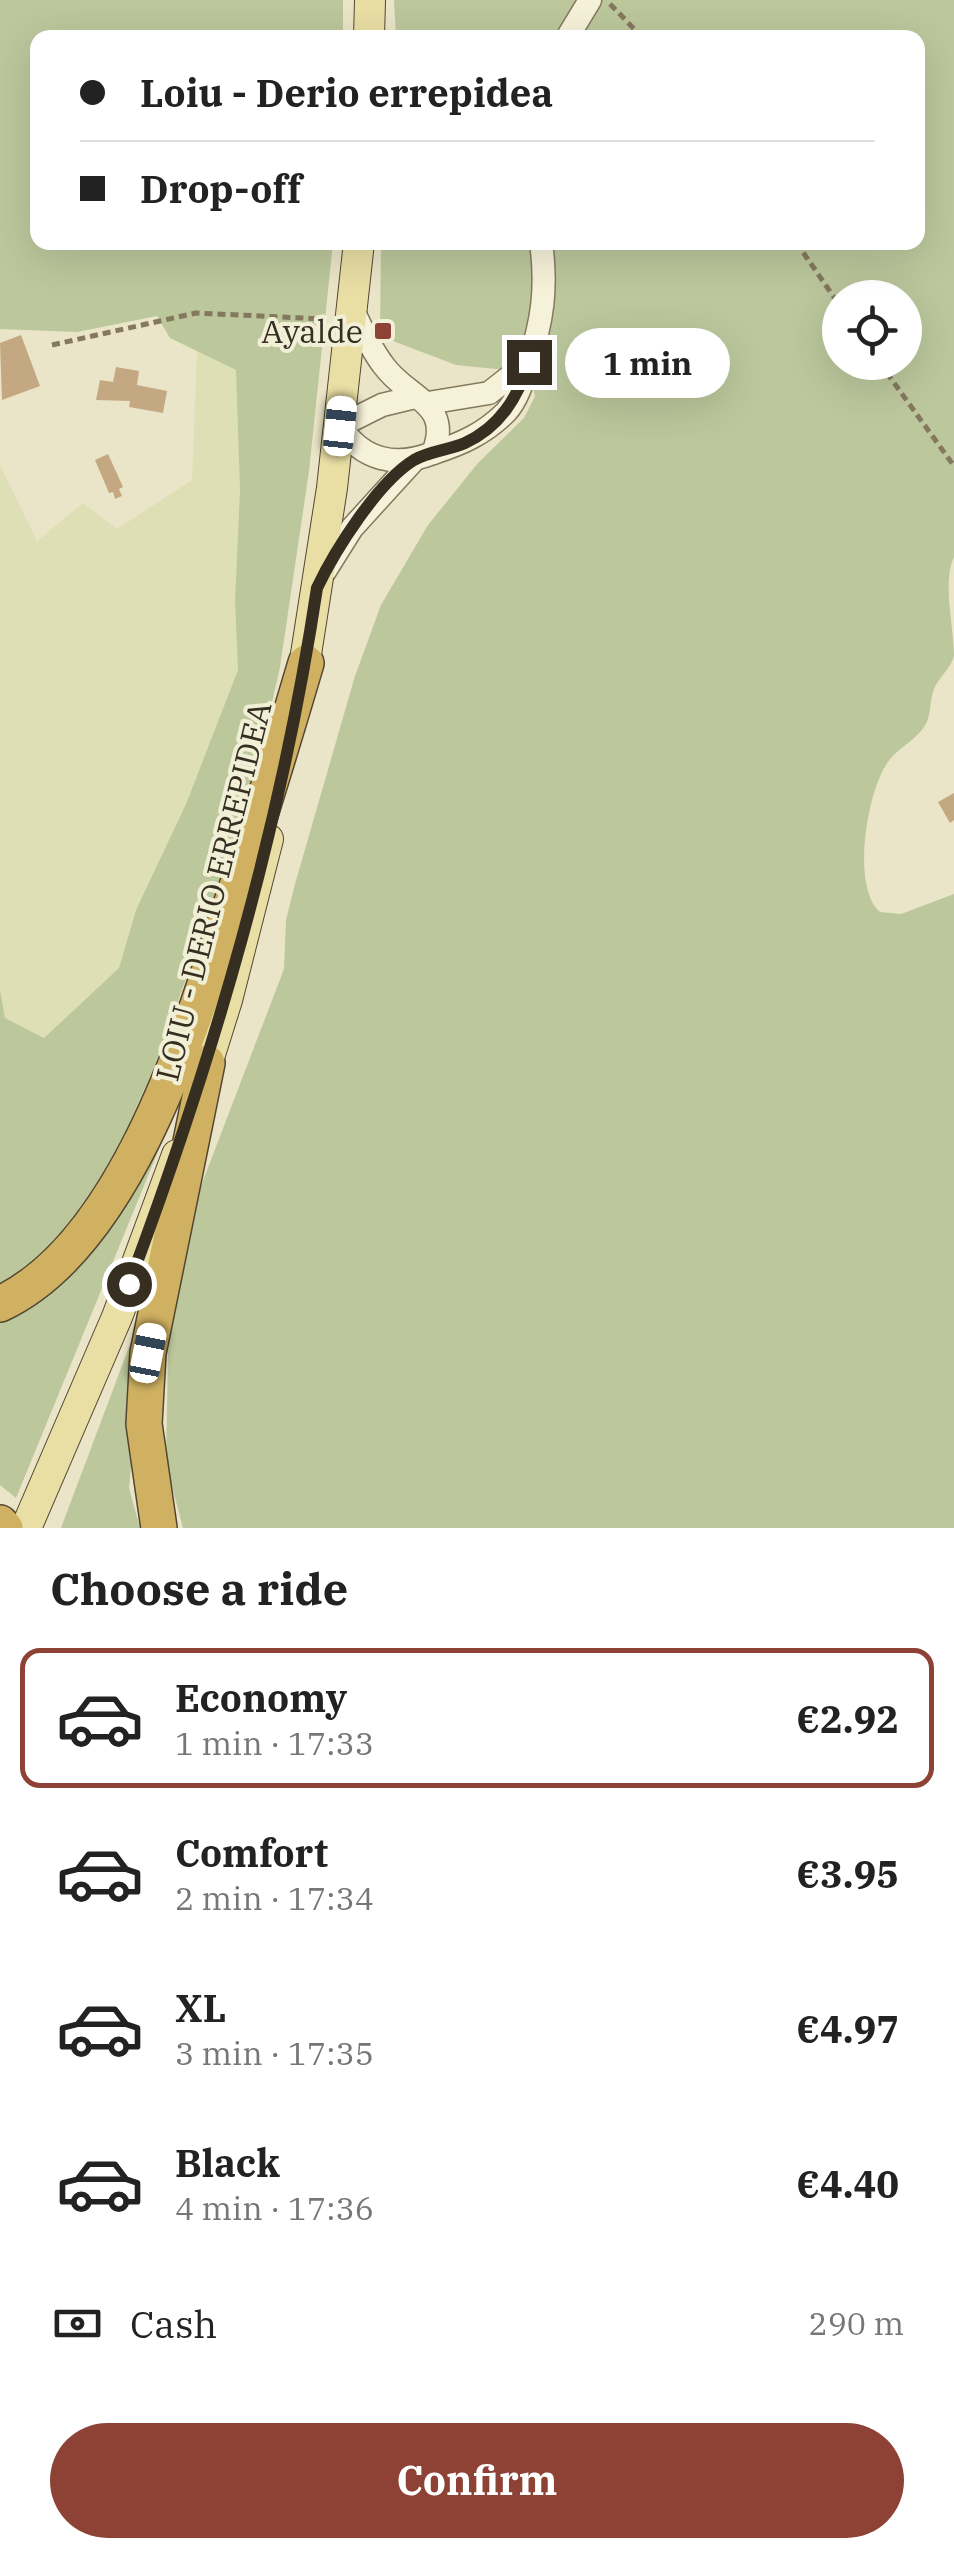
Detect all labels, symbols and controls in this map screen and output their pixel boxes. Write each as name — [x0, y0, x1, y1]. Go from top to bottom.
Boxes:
text: Loiu - Derio errepidea — [140, 68, 553, 117]
text: Drop-off — [140, 164, 302, 213]
map controls — [822, 280, 922, 380]
button: locate — [822, 280, 922, 380]
place label: Ayalde — [261, 310, 363, 352]
marker: Ayalde — [372, 320, 394, 342]
callout: 1 min — [564, 327, 729, 397]
route end — [507, 340, 552, 385]
text: 1 min — [603, 342, 692, 384]
car — [322, 395, 358, 457]
street label: LOIU - DERIO ERREPIDEA — [145, 697, 281, 1085]
route start — [107, 1262, 152, 1307]
car — [128, 1321, 168, 1385]
text: Choose a ride — [50, 1559, 348, 1617]
icon: car — [55, 1673, 145, 1763]
text: Economy — [175, 1673, 347, 1722]
text: €2.92 — [796, 1694, 899, 1743]
text: 1 min · 17:33 — [175, 1722, 374, 1764]
icon: car — [55, 1828, 145, 1918]
text: Comfort — [175, 1828, 328, 1877]
text: €3.95 — [796, 1849, 899, 1898]
text: 2 min · 17:34 — [175, 1877, 374, 1919]
icon: car — [55, 1983, 145, 2073]
text: XL — [175, 1983, 226, 2032]
text: €4.97 — [796, 2004, 899, 2053]
text: 3 min · 17:35 — [175, 2032, 374, 2074]
icon: car — [55, 2138, 145, 2228]
text: Black — [175, 2138, 280, 2187]
text: €4.40 — [796, 2159, 899, 2208]
text: 4 min · 17:36 — [175, 2187, 374, 2229]
icon: cash — [50, 2296, 105, 2351]
text: Cash — [130, 2299, 217, 2348]
text: 290 m — [808, 2302, 904, 2344]
button: Confirm — [50, 2423, 904, 2538]

